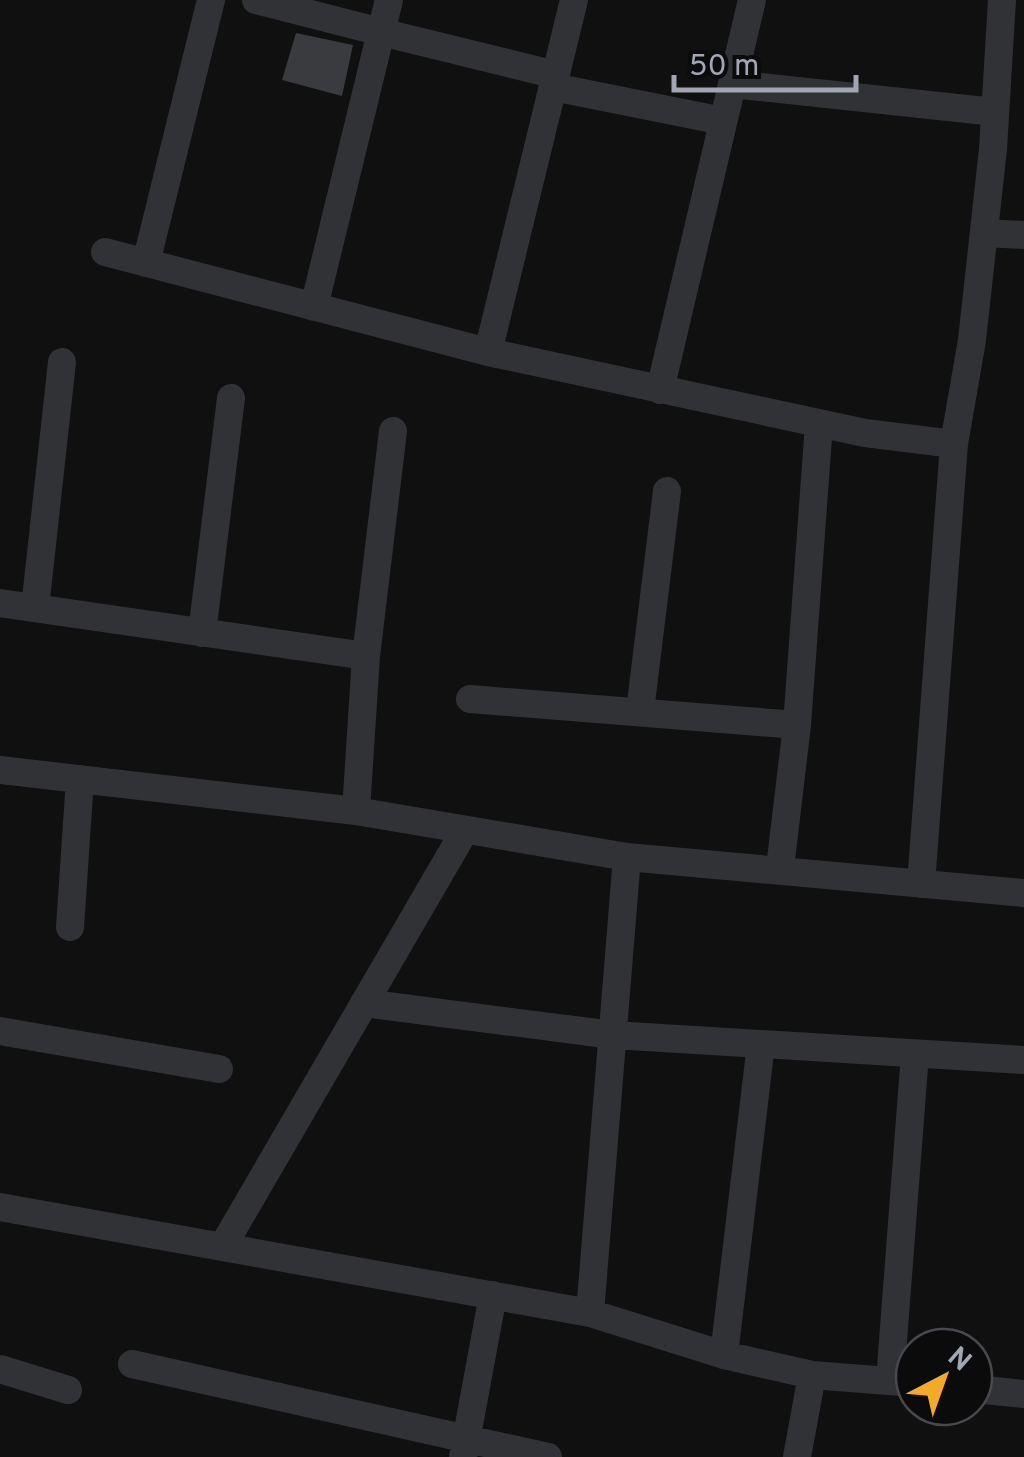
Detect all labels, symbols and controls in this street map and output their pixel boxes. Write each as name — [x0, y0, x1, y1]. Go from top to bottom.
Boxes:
scale bar — [674, 30, 856, 92]
text: 50 m — [689, 49, 759, 86]
north arrow — [894, 1327, 994, 1427]
text: N — [939, 1340, 978, 1381]

